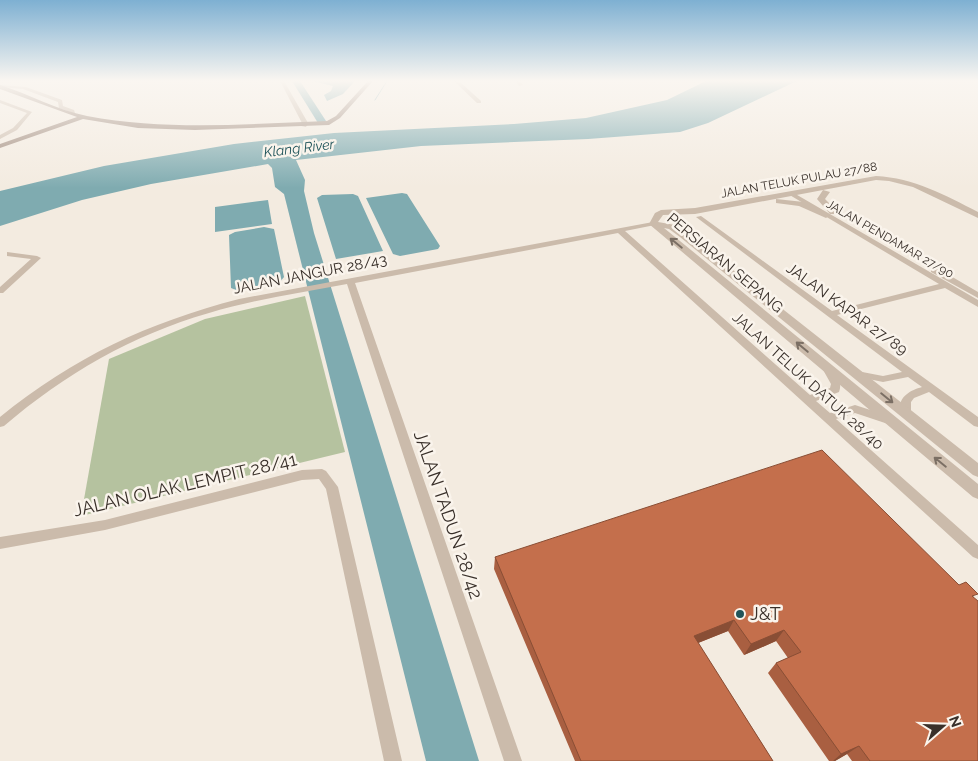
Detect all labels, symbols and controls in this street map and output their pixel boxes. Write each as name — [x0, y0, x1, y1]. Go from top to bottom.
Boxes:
water label: Klang River — [263, 136, 336, 160]
street label: JALAN TELUK PULAU 27/88 — [720, 159, 878, 201]
street label: JALAN PENDAMAR 27/90 — [824, 197, 956, 281]
street label: PERSIARAN SEPANG — [663, 209, 787, 317]
one-way arrow — [670, 238, 683, 249]
street label: JALAN JANGUR 28/43 — [232, 250, 388, 298]
street label: JALAN KAPAR 27/89 — [783, 259, 911, 359]
street label: JALAN TELUK DATUK 28/40 — [729, 308, 887, 454]
one-way arrow — [795, 341, 808, 353]
one-way arrow — [880, 392, 893, 403]
street label: JALAN TADUN 28/42 — [410, 428, 487, 602]
street label: JALAN OLAK LEMPIT 28/41 — [71, 449, 299, 520]
one-way arrow — [934, 456, 947, 467]
place label: J&T — [750, 603, 781, 624]
marker: J&T — [734, 608, 746, 620]
north arrow — [918, 701, 968, 751]
text: N — [946, 714, 965, 729]

